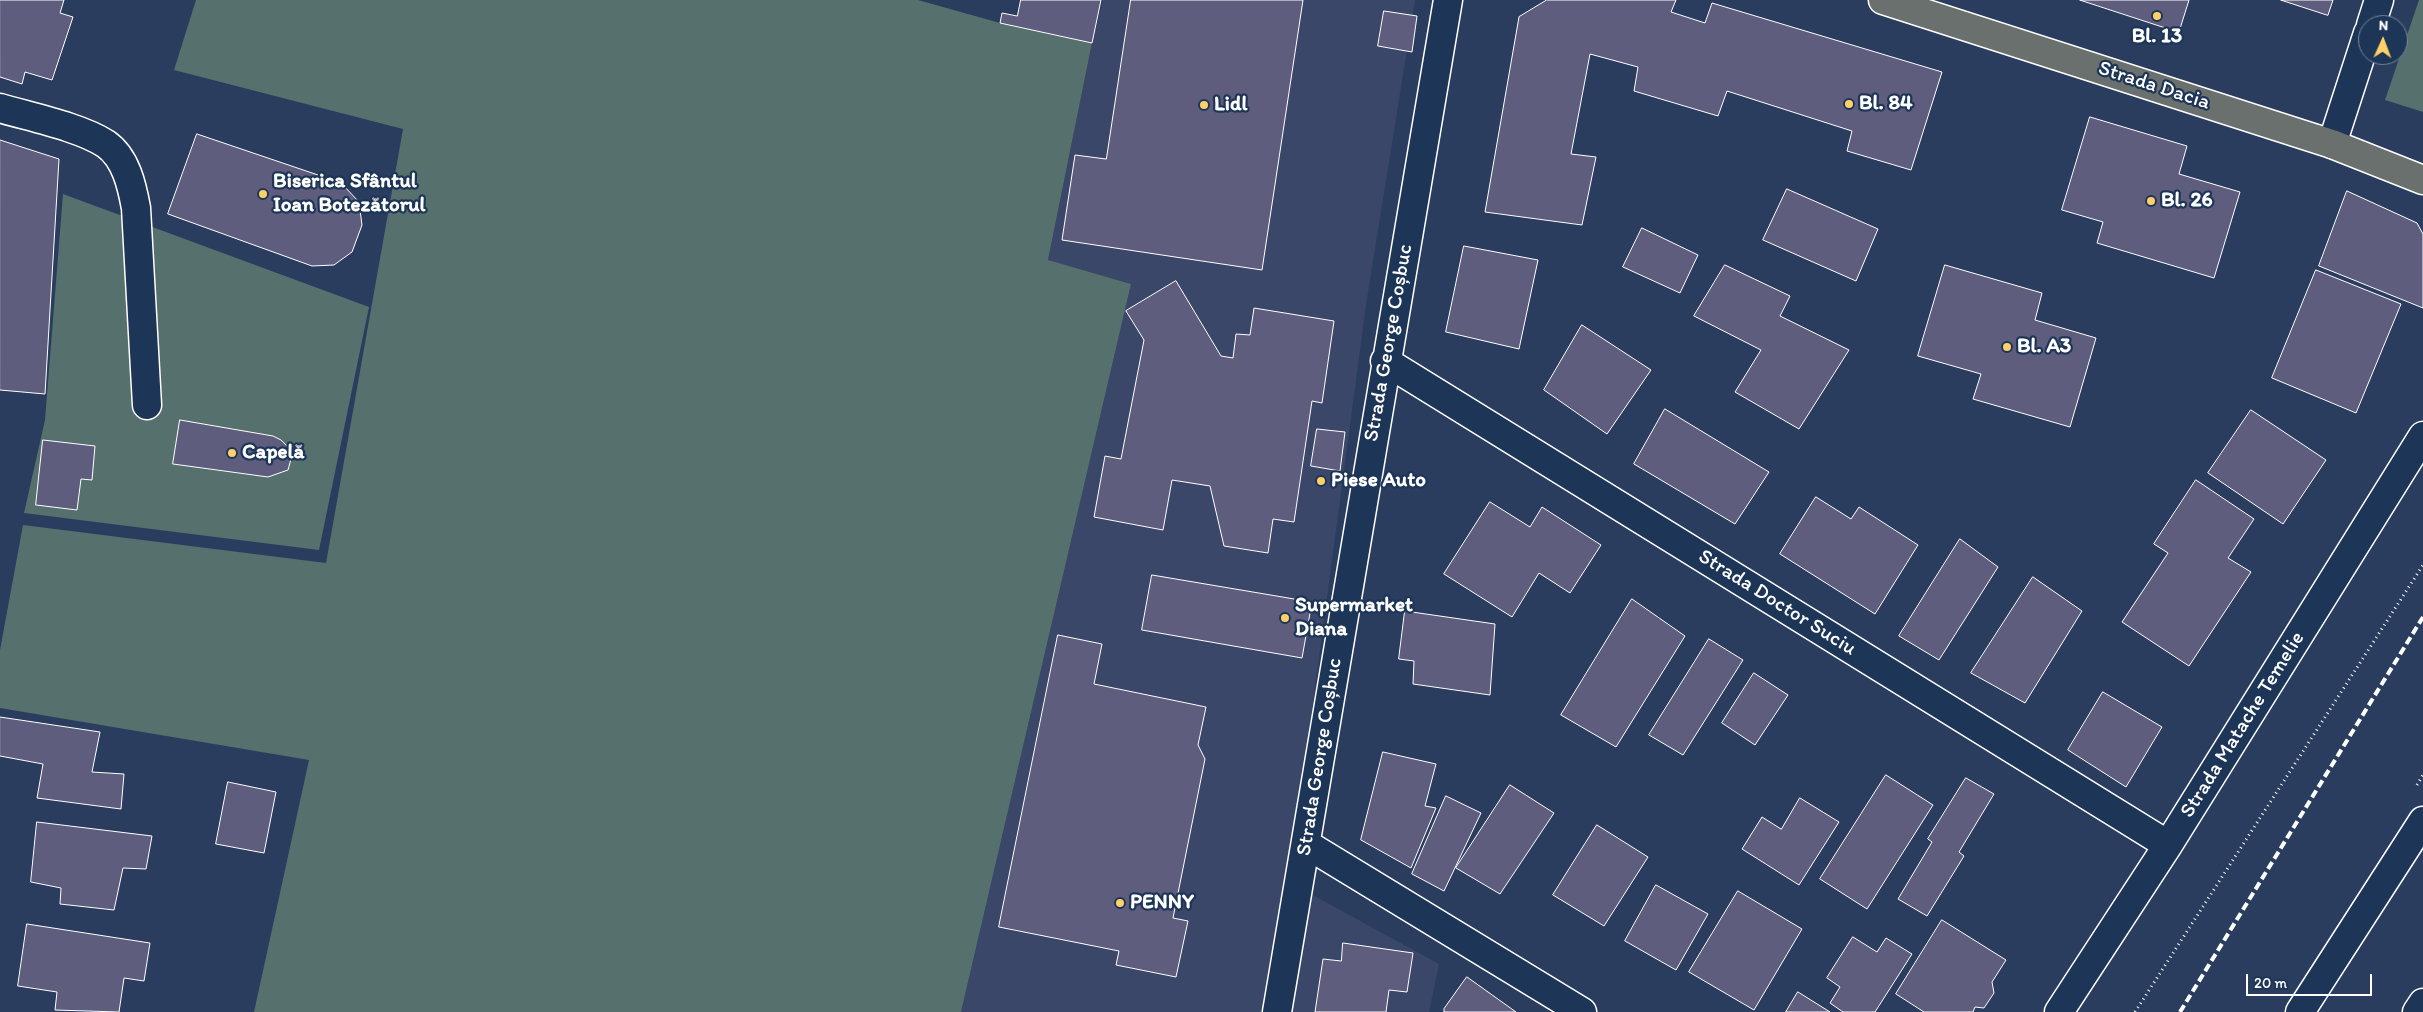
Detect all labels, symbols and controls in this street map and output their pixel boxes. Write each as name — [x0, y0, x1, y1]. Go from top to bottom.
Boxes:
marker: Bl. 13 — [2151, 10, 2163, 22]
north arrow — [2358, 15, 2408, 65]
text: N — [2378, 17, 2389, 34]
place label: Bl. 13 — [2132, 24, 2182, 50]
street label: Strada Dacia — [2095, 56, 2213, 116]
place label: Bl. 84 — [1859, 91, 1913, 117]
place label: Lidl — [1214, 92, 1248, 118]
marker: Bl. 84 — [1843, 98, 1855, 110]
marker: Lidl — [1198, 99, 1210, 111]
place label: Biserica Sfântul Ioan Botezătorul — [273, 169, 426, 219]
marker: Biserica Sfântul Ioan Botezătorul — [257, 188, 269, 200]
place label: Bl. 26 — [2161, 188, 2213, 214]
marker: Bl. 26 — [2145, 195, 2157, 207]
street label: Strada George Coșbuc — [1359, 243, 1419, 443]
place label: Bl. A3 — [2017, 334, 2071, 360]
marker: Bl. A3 — [2001, 341, 2013, 353]
place label: Capelă — [242, 440, 304, 466]
marker: Capelă — [226, 447, 238, 459]
place label: Piese Auto — [1331, 468, 1426, 494]
marker: Piese Auto — [1315, 475, 1327, 487]
street label: Strada Doctor Suciu — [1693, 544, 1861, 662]
place label: Supermarket Diana — [1295, 593, 1413, 643]
marker: Supermarket Diana — [1279, 612, 1291, 624]
street label: Strada Matache Temelie — [2175, 627, 2311, 823]
street label: Strada George Coșbuc — [1292, 656, 1348, 858]
place label: PENNY — [1130, 890, 1194, 916]
marker: PENNY — [1114, 897, 1126, 909]
scale bar — [2248, 964, 2374, 996]
text: 20 m — [2254, 974, 2287, 992]

